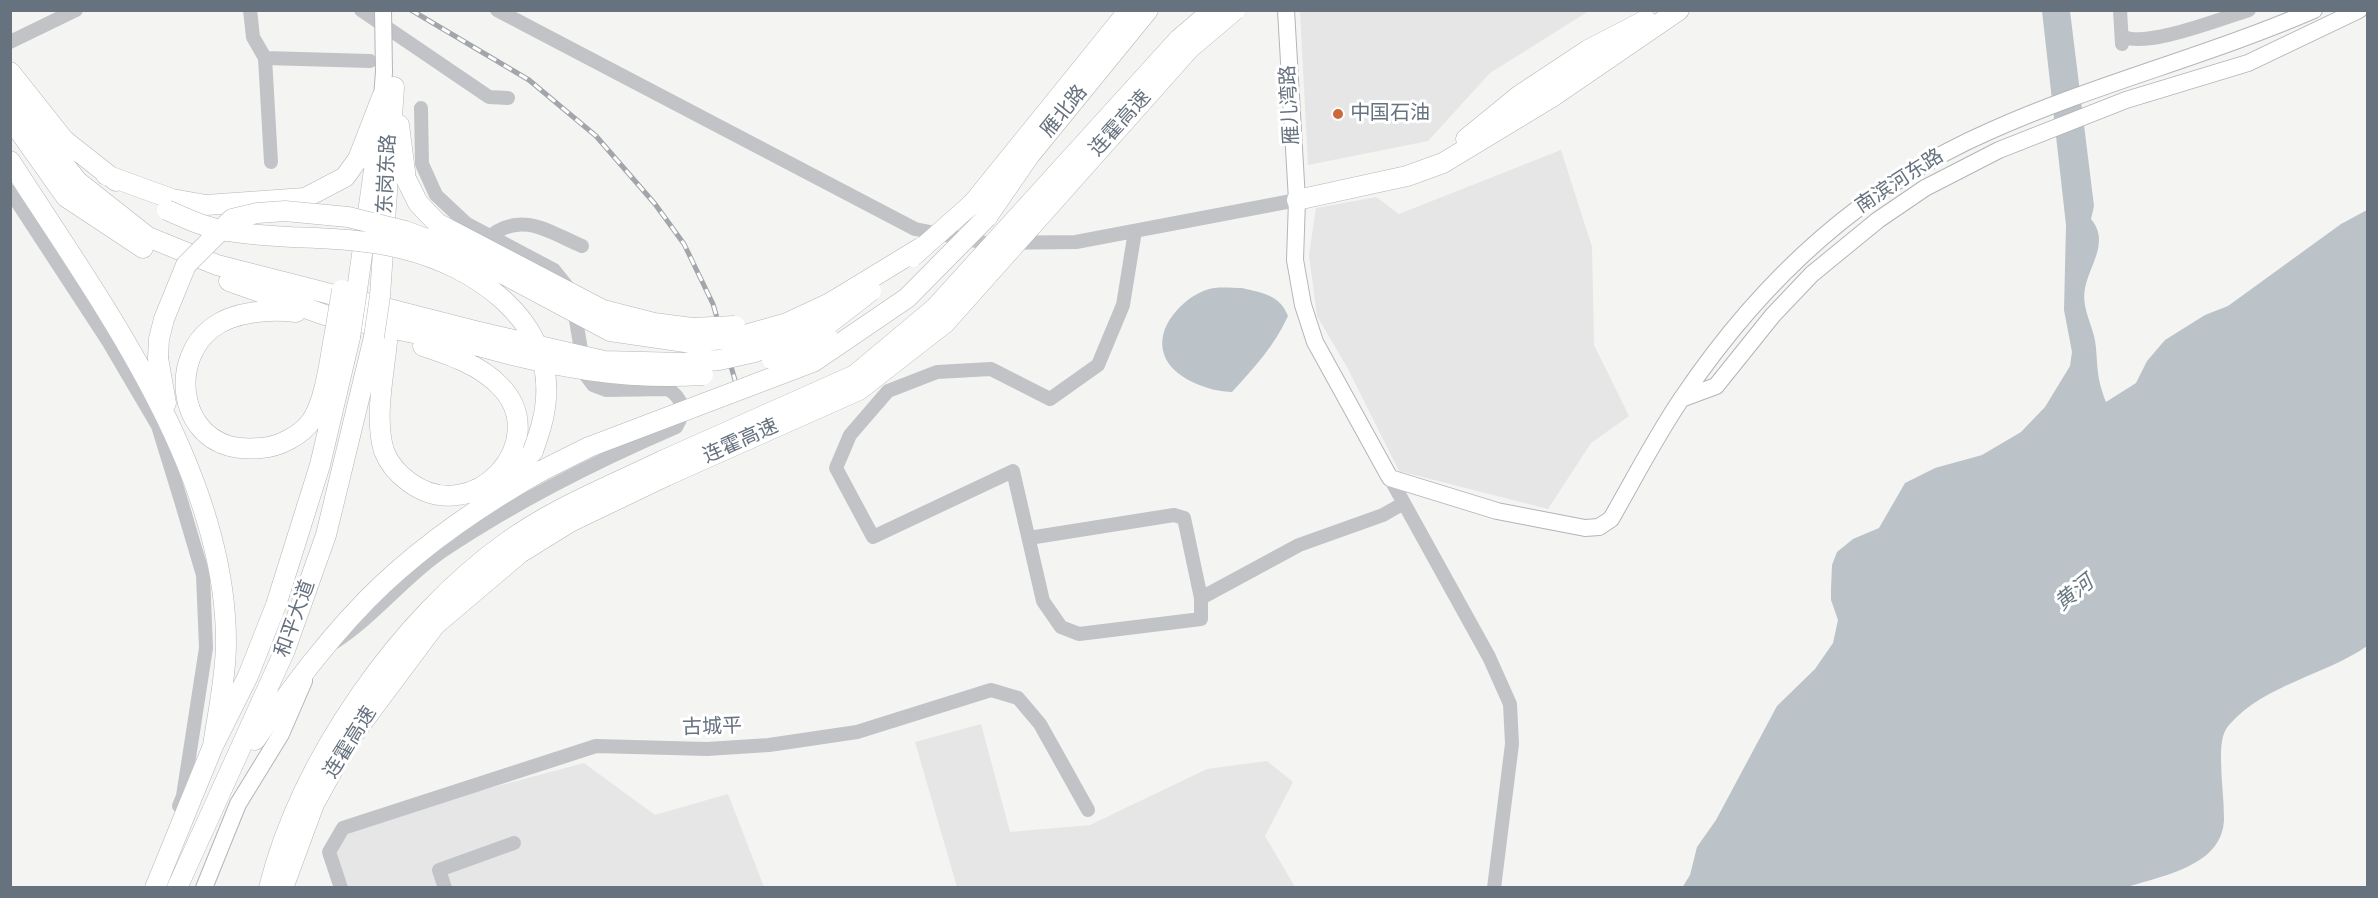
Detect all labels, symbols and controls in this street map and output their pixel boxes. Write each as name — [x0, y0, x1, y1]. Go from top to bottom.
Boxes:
street label: 雁儿湾路 — [1277, 64, 1305, 146]
street label: 雁北路 — [1037, 81, 1093, 143]
street label: 连霍高速 — [1085, 86, 1157, 162]
place label: 中国石油 — [1350, 102, 1430, 126]
marker: 中国石油 — [1331, 107, 1345, 121]
street label: 东岗东路 — [374, 133, 402, 215]
street label: 南滨河东路 — [1852, 145, 1948, 219]
street label: 连霍高速 — [700, 415, 782, 469]
water label: 黄河 — [2051, 571, 2099, 617]
street label: 和平大道 — [271, 577, 321, 661]
street label: 连霍高速 — [320, 703, 382, 783]
street label: 古城平 — [682, 715, 742, 741]

